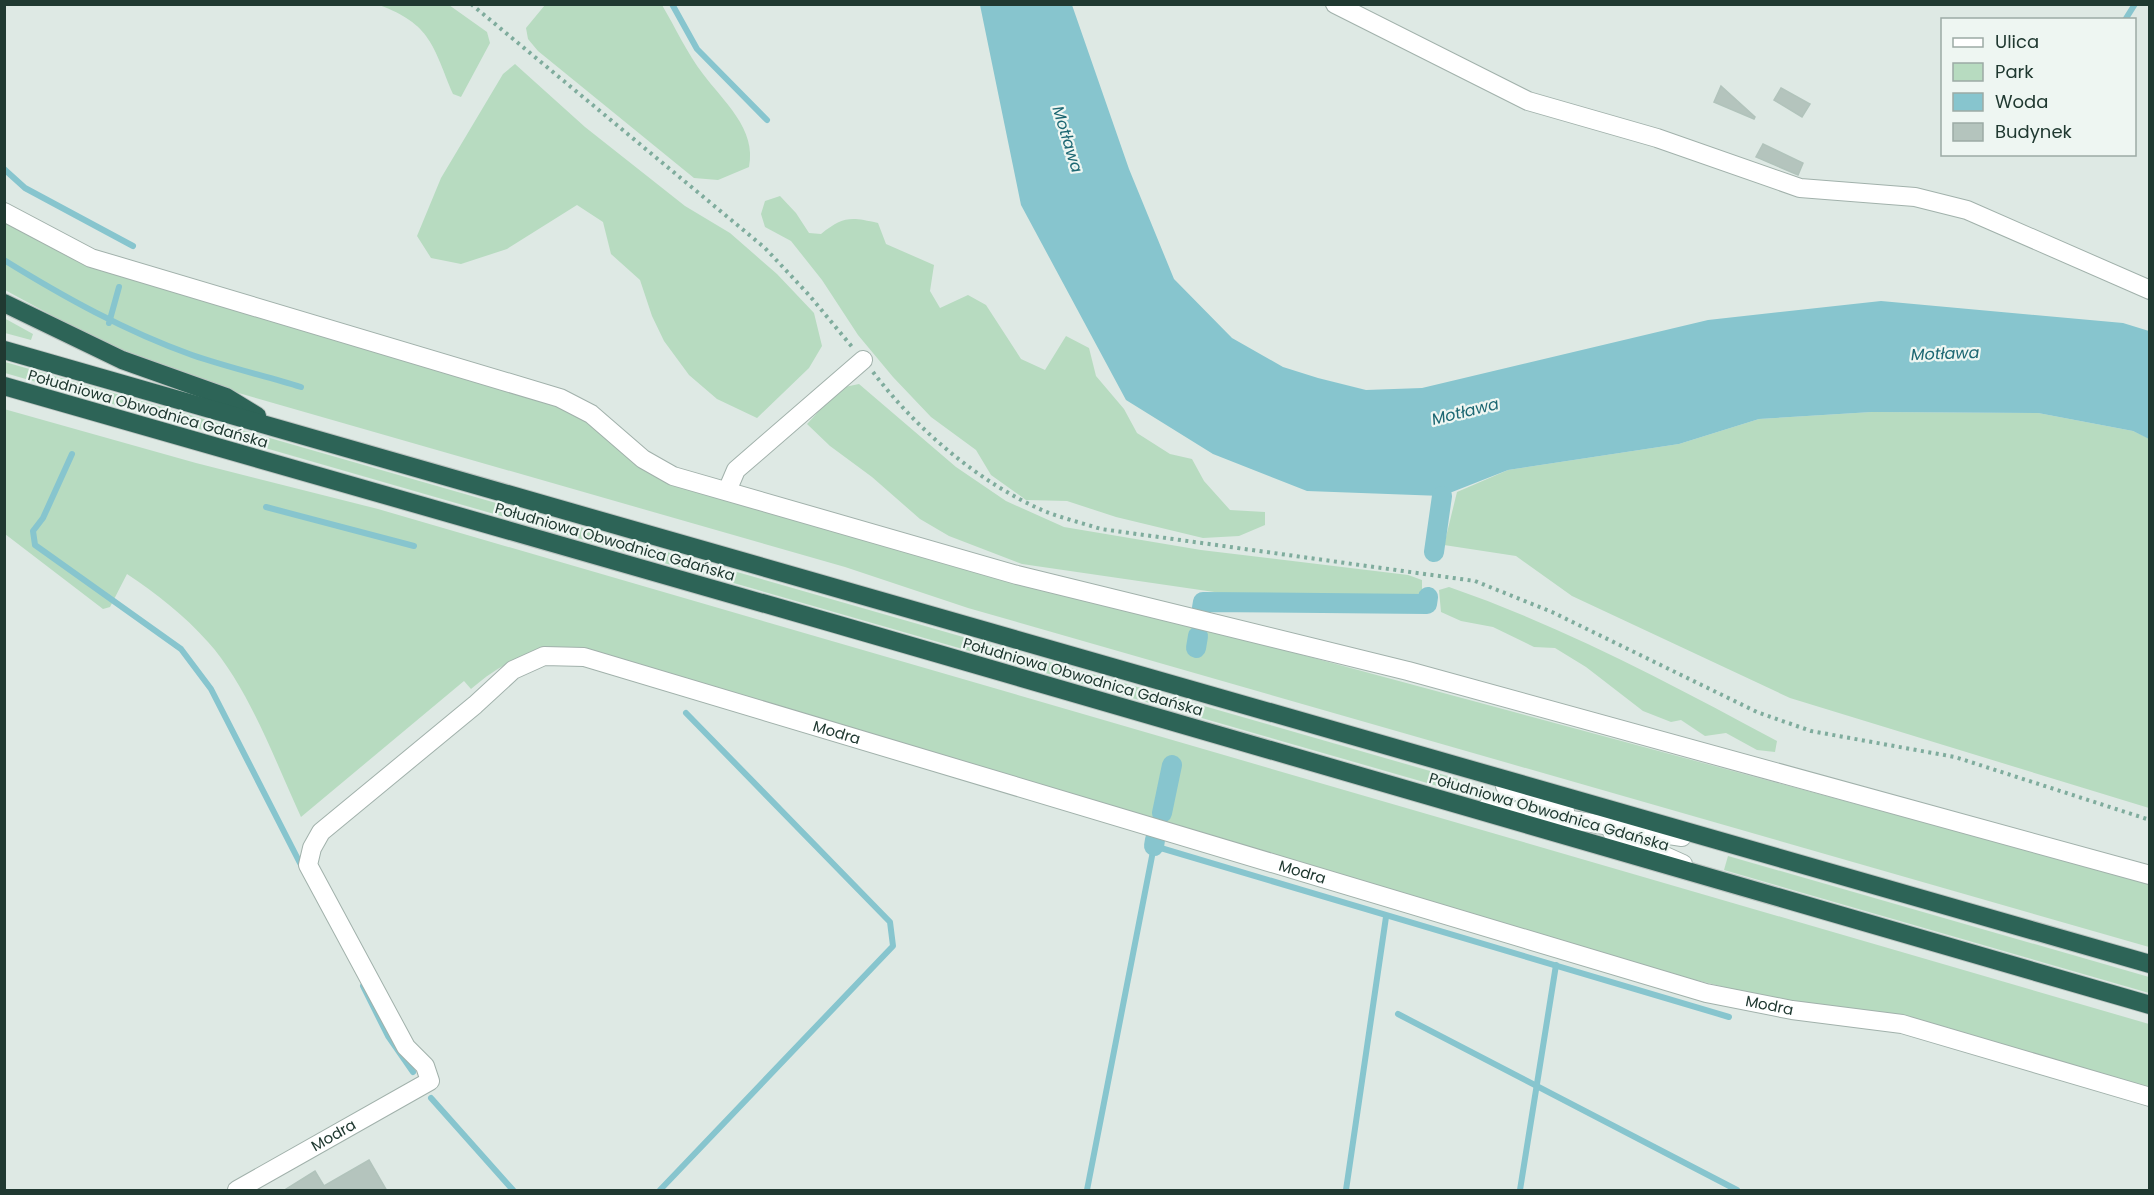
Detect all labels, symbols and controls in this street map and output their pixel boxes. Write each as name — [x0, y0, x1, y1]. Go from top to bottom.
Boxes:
legend — [1941, 18, 2136, 156]
text: Ulica — [1995, 29, 2039, 54]
text: Park — [1995, 59, 2034, 84]
text: Woda — [1995, 89, 2048, 114]
water label: Motława — [1046, 103, 1089, 175]
text: Budynek — [1995, 119, 2073, 144]
water label: Motława — [1910, 341, 1980, 366]
street label: Południowa Obwodnica Gdańska — [26, 364, 271, 453]
water label: Motława — [1429, 392, 1501, 431]
street label: Południowa Obwodnica Gdańska — [493, 497, 738, 586]
street label: Południowa Obwodnica Gdańska — [961, 632, 1206, 721]
street label: Modra — [811, 715, 863, 749]
street label: Południowa Obwodnica Gdańska — [1427, 767, 1672, 856]
street label: Modra — [1276, 855, 1329, 889]
street label: Modra — [1744, 990, 1795, 1020]
street label: Modra — [307, 1114, 360, 1156]

